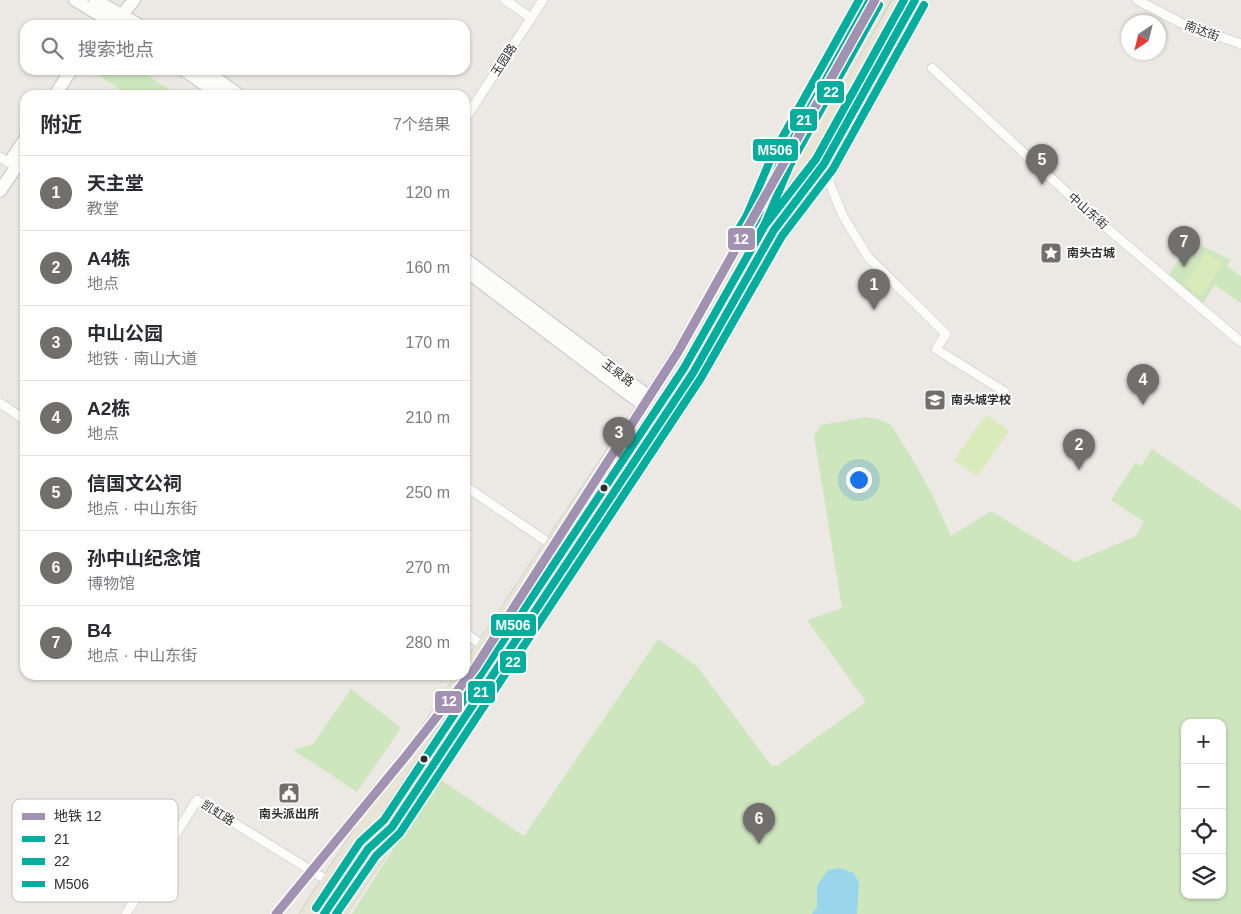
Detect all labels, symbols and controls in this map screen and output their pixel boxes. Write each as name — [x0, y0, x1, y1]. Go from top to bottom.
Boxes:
north arrow — [1121, 15, 1166, 60]
street label: 南达街 — [1183, 18, 1221, 44]
search box — [20, 20, 470, 75]
icon: search — [38, 34, 66, 62]
text: 搜索地点 — [78, 39, 154, 60]
street label: 玉园路 — [488, 41, 520, 79]
line badge: 22 — [816, 80, 845, 104]
text: 22 — [823, 84, 839, 100]
line badge: 21 — [789, 108, 818, 132]
text: 21 — [796, 112, 812, 128]
text: 附近 — [40, 113, 82, 136]
text: 7个结果 — [393, 116, 450, 133]
line badge: M506 — [752, 138, 799, 162]
text: M506 — [757, 142, 793, 158]
pin: 5 — [1026, 144, 1058, 185]
text: 天主堂 — [87, 173, 144, 194]
text: 1 — [52, 184, 60, 201]
text: 120 m — [406, 184, 450, 201]
street label: 中山东街 — [1065, 190, 1111, 232]
text: 教堂 — [87, 200, 119, 217]
pin: 7 — [1168, 226, 1200, 267]
line badge: 12 — [727, 227, 756, 251]
text: 12 — [733, 231, 749, 247]
place icon: 南头古城 — [1039, 241, 1063, 265]
place label: 南头古城 — [1067, 246, 1115, 260]
text: A4栋 — [87, 248, 130, 269]
text: 2 — [52, 259, 60, 276]
text: 160 m — [406, 259, 450, 276]
pin: 1 — [858, 269, 890, 310]
text: 地点 — [87, 275, 119, 292]
text: 中山公园 — [87, 323, 163, 344]
text: 3 — [52, 334, 60, 351]
text: 170 m — [406, 334, 450, 351]
text: 地铁 · 南山大道 — [87, 350, 197, 367]
street label: 玉泉路 — [599, 357, 637, 389]
pin: 4 — [1127, 364, 1159, 405]
school or university icon: 南头城学校 — [923, 388, 947, 412]
place label: 南头城学校 — [951, 393, 1011, 407]
text: A2栋 — [87, 398, 130, 419]
text: 4 — [52, 409, 60, 426]
text: 210 m — [406, 409, 450, 426]
pin: 3 — [603, 417, 635, 458]
text: 地点 — [87, 425, 119, 442]
pin: 2 — [1063, 429, 1095, 470]
your location — [846, 467, 872, 493]
text: 信国文公祠 — [87, 473, 182, 494]
unlabelled marker — [599, 483, 609, 493]
text: 5 — [52, 484, 60, 501]
text: 250 m — [406, 484, 450, 501]
text: 地点 · 中山东街 — [87, 500, 197, 517]
text: 孙中山纪念馆 — [87, 548, 201, 569]
text: 6 — [52, 559, 60, 576]
text: 270 m — [406, 559, 450, 576]
text: 博物馆 — [87, 575, 135, 592]
line badge: M506 — [490, 613, 537, 637]
text: M506 — [495, 617, 531, 633]
text: B4 — [87, 620, 111, 641]
text: 7 — [52, 634, 60, 651]
text: 280 m — [406, 634, 450, 651]
text: 地点 · 中山东街 — [87, 647, 197, 664]
line badge: 22 — [499, 650, 527, 674]
text: 22 — [505, 654, 521, 670]
line badge: 21 — [467, 680, 496, 704]
text: 21 — [473, 684, 489, 700]
line badge: 12 — [434, 690, 463, 714]
text: 12 — [441, 693, 457, 709]
map controls — [1181, 719, 1226, 899]
button: + — [1181, 719, 1226, 764]
unlabelled marker — [419, 754, 429, 764]
button: − — [1181, 764, 1226, 809]
public building icon: 南头派出所 — [277, 781, 301, 805]
street label: 凯虹路 — [199, 798, 237, 828]
legend — [12, 799, 178, 902]
pin: 6 — [743, 803, 775, 844]
place label: 南头派出所 — [259, 807, 319, 821]
text: 地铁 12 — [54, 808, 102, 824]
button: locate — [1181, 809, 1226, 854]
text: 21 — [54, 831, 70, 847]
text: 22 — [54, 853, 70, 869]
button: layers — [1181, 854, 1226, 899]
text: M506 — [54, 876, 89, 892]

